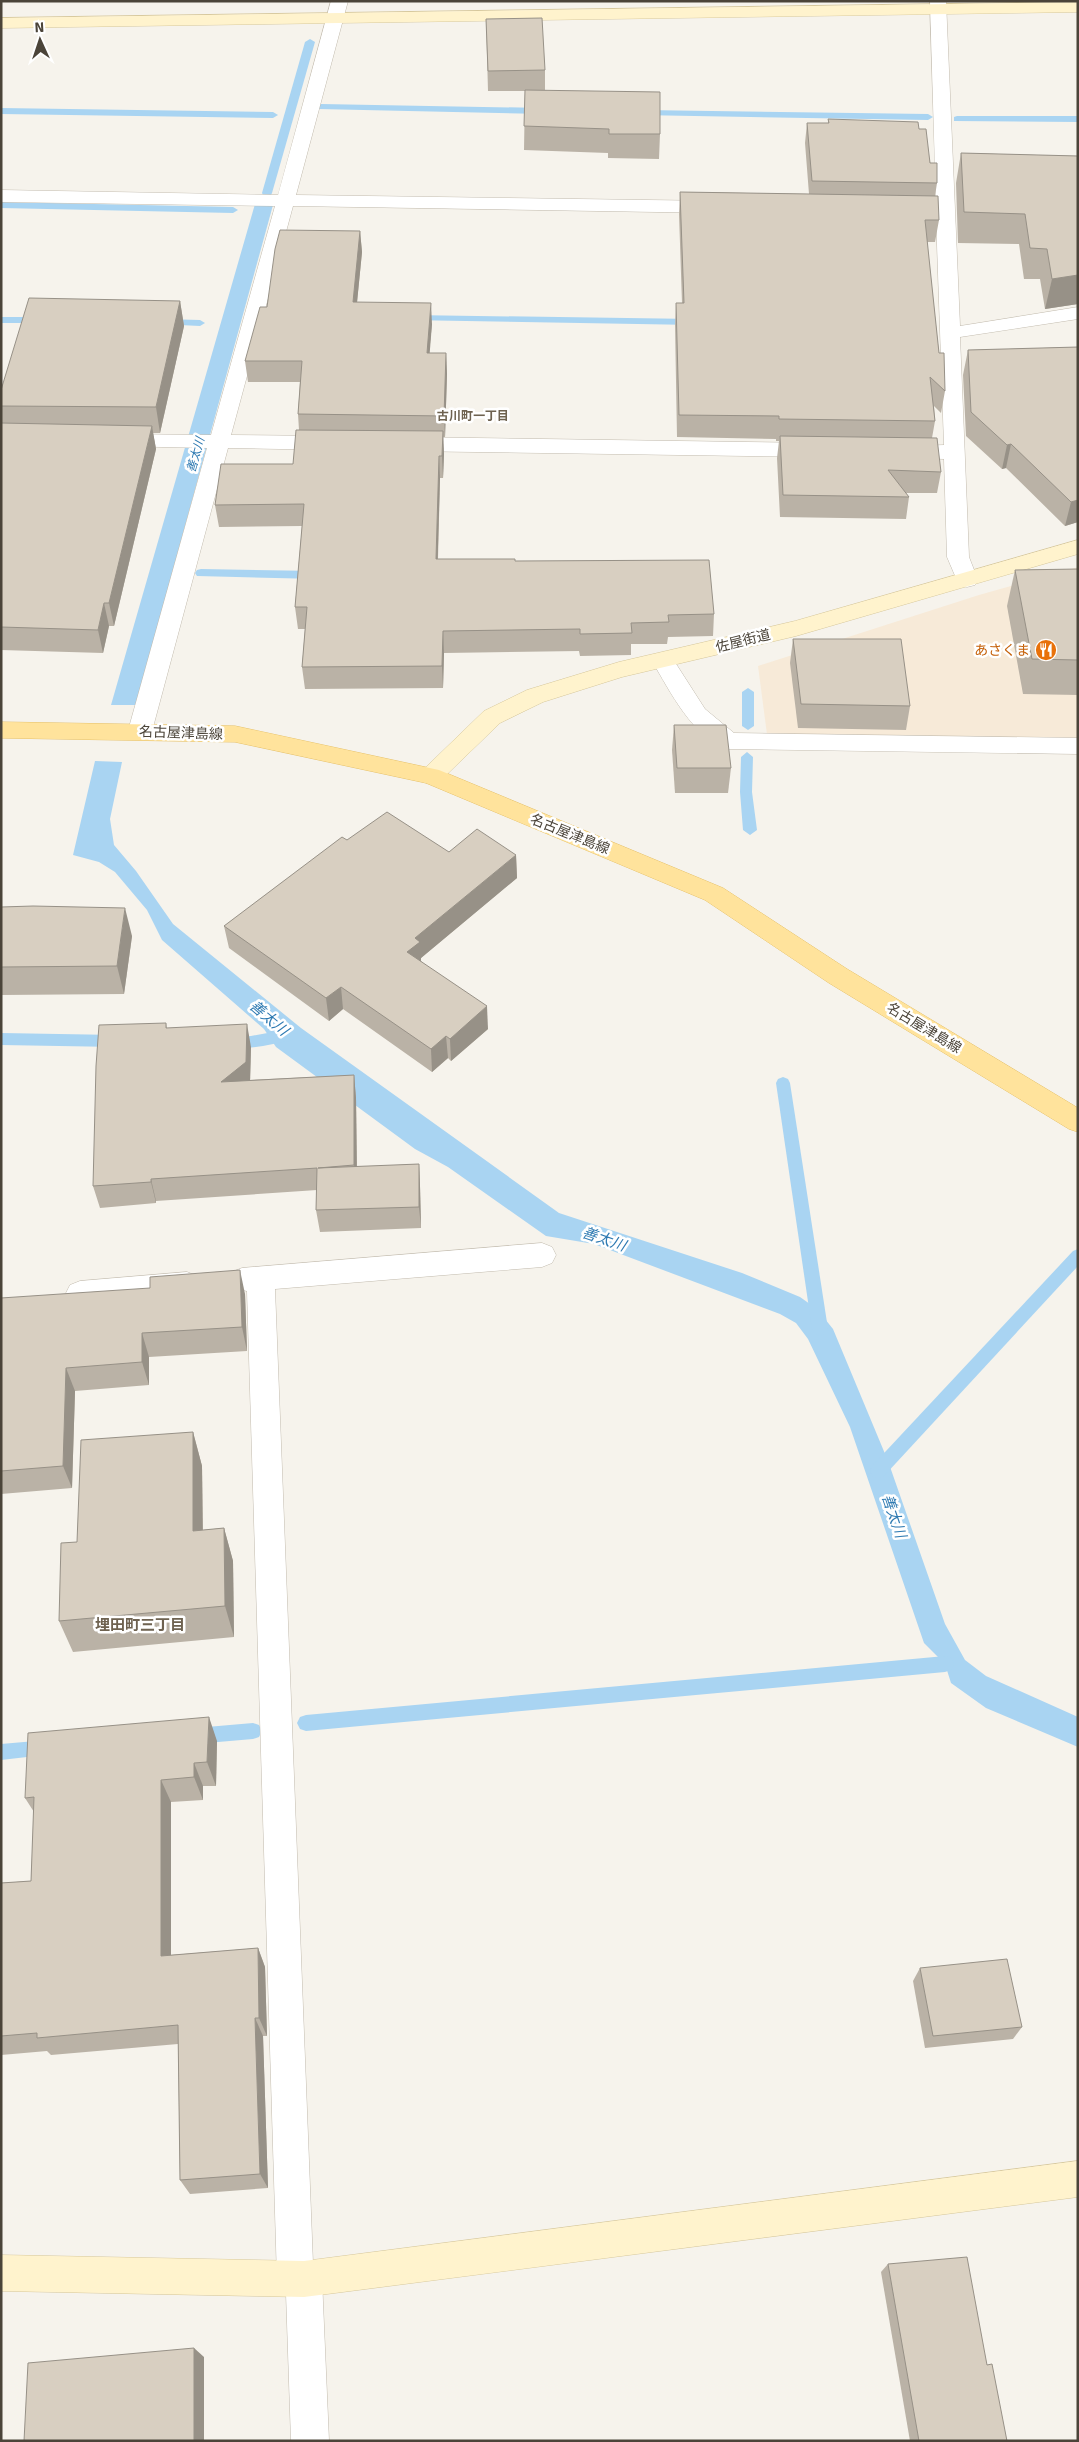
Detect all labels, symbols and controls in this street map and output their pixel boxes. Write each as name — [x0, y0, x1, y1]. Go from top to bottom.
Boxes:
north arrow — [15, 15, 65, 65]
text: N — [34, 19, 45, 36]
district label: 古川町一丁目 — [437, 409, 509, 424]
water label: 善太川 — [184, 434, 209, 474]
street label: 佐屋街道 — [714, 626, 772, 656]
restaurant icon: あさくま — [1034, 638, 1058, 662]
place label: あさくま — [974, 642, 1030, 659]
street label: 名古屋津島線 — [139, 723, 223, 743]
street label: 名古屋津島線 — [528, 810, 612, 858]
water label: 善太川 — [246, 997, 294, 1041]
street label: 名古屋津島線 — [884, 999, 964, 1057]
water label: 善太川 — [580, 1223, 630, 1255]
water label: 善太川 — [878, 1492, 910, 1542]
district label: 埋田町三丁目 — [95, 1616, 185, 1634]

